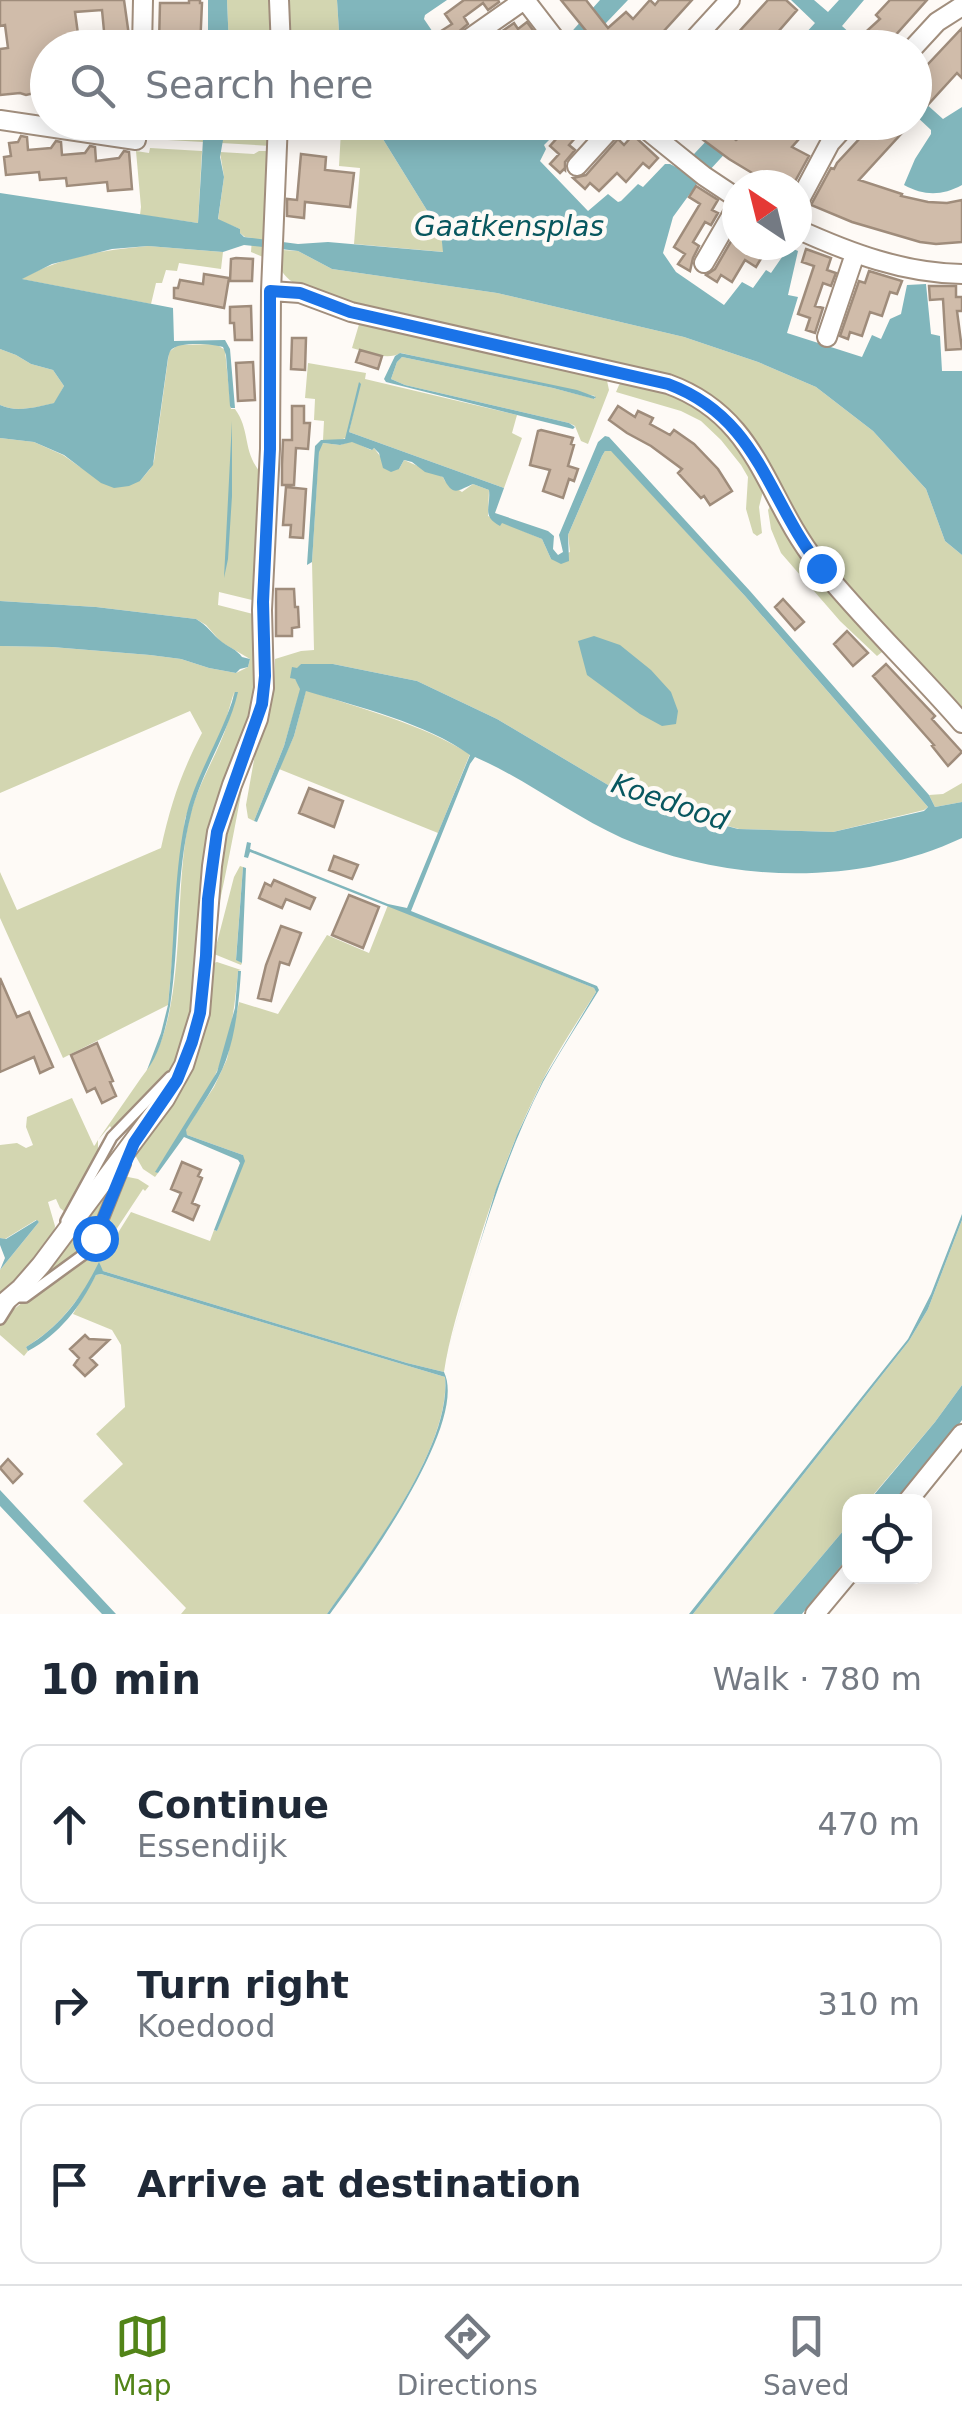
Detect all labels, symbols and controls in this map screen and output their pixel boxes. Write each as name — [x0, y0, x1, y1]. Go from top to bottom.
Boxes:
search box — [30, 30, 932, 140]
icon: search — [65, 58, 120, 113]
text: Search here — [145, 63, 373, 107]
north arrow — [722, 170, 812, 260]
water label: Gaatkensplas — [414, 210, 604, 243]
route end — [799, 546, 845, 592]
water label: Koedood — [607, 767, 733, 837]
route start — [73, 1216, 119, 1262]
map controls — [842, 1494, 932, 1584]
button: locate — [842, 1494, 932, 1584]
text: 10 min — [40, 1655, 201, 1704]
text: Walk · 780 m — [712, 1660, 922, 1698]
text: Continue — [137, 1783, 329, 1827]
icon: ahead — [42, 1797, 97, 1852]
text: 470 m — [818, 1805, 920, 1843]
text: Essendijk — [137, 1827, 287, 1865]
text: Turn right — [137, 1963, 349, 2007]
icon: right — [42, 1977, 97, 2032]
text: 310 m — [818, 1985, 920, 2023]
text: Koedood — [137, 2007, 275, 2045]
icon: arrive — [42, 2157, 97, 2212]
text: Arrive at destination — [137, 2162, 582, 2206]
tab: Map — [113, 2309, 172, 2402]
tab: Directions — [397, 2309, 538, 2402]
tab: Saved — [763, 2309, 849, 2402]

